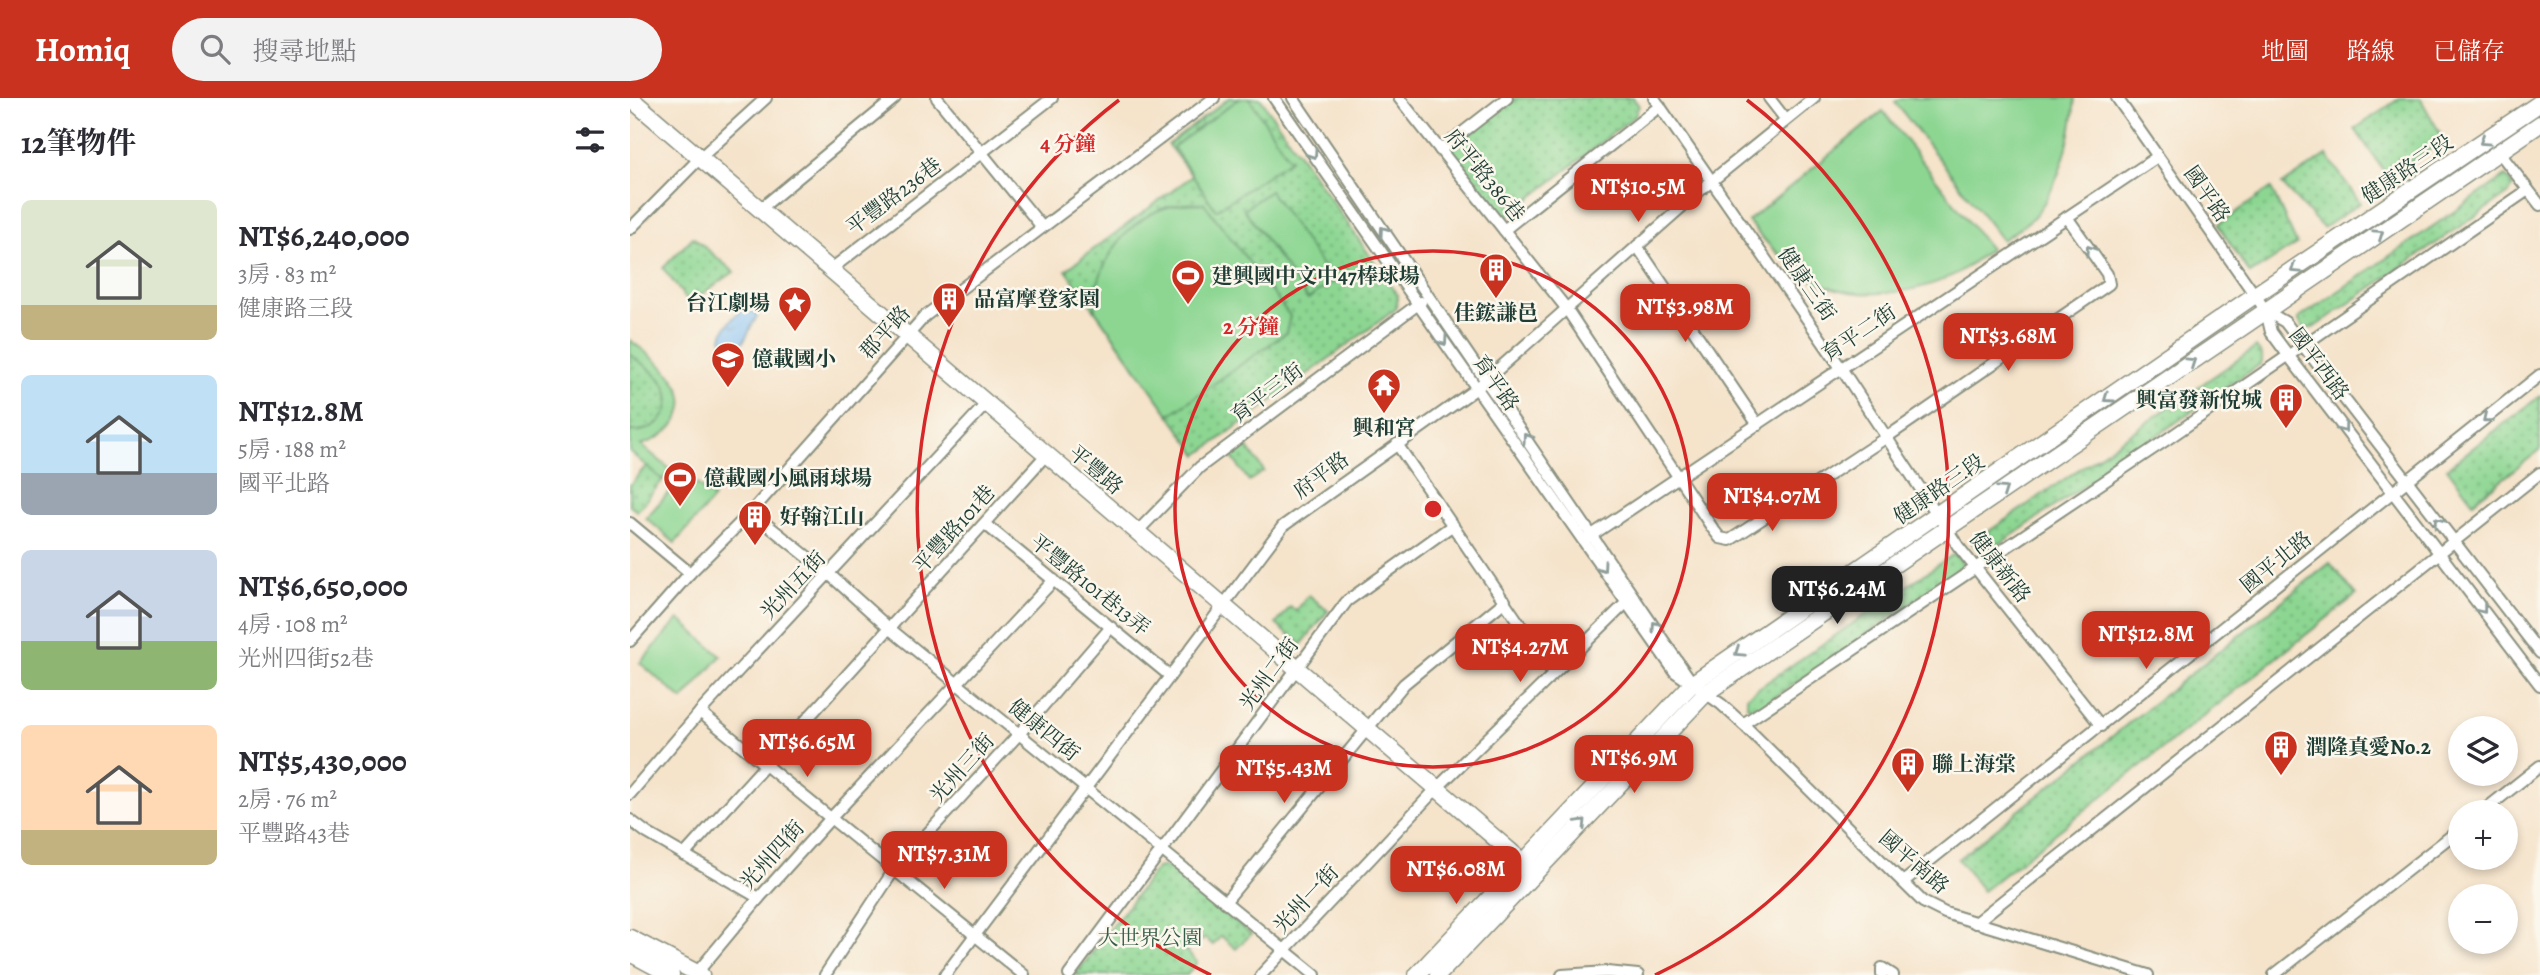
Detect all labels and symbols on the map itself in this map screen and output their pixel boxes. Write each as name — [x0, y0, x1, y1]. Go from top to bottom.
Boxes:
street label: 府平路386巷 — [1439, 122, 1531, 228]
street label: 健康路三段 — [2356, 128, 2458, 210]
text: 4 分鐘 — [1040, 130, 1096, 158]
one-way arrow — [2479, 133, 2492, 146]
one-way arrow — [1305, 146, 1317, 159]
street label: 平豐路236巷 — [841, 151, 947, 241]
street label: 國平路 — [2177, 160, 2237, 228]
pin: NT$10.5M — [1566, 164, 1710, 224]
one-way arrow — [1379, 225, 1392, 238]
one-way arrow — [2371, 230, 2384, 242]
street label: 健康三街 — [1771, 242, 1843, 326]
one-way arrow — [2085, 244, 2098, 257]
building icon: 佳鋐謙邑 — [1477, 251, 1515, 300]
sports icon: 建興國中文中47棒球場 — [1169, 257, 1207, 306]
one-way arrow — [2290, 261, 2303, 273]
place label: 建興國中文中47棒球場 — [1212, 262, 1420, 290]
building icon: 品富摩登家園 — [930, 280, 968, 329]
place icon: 台江劇場 — [776, 284, 814, 333]
place label: 品富摩登家園 — [974, 285, 1100, 313]
pin: NT$3.98M — [1613, 285, 1757, 344]
place label: 台江劇場 — [686, 289, 770, 317]
street label: 育平二街 — [1816, 298, 1902, 368]
street label: 郡平路 — [854, 299, 916, 365]
place label: 佳鋐謙邑 — [1454, 299, 1538, 327]
text: 2 分鐘 — [1223, 313, 1279, 341]
pin: NT$3.68M — [1936, 314, 2080, 373]
street label: 國平西路 — [2283, 322, 2355, 406]
one-way arrow — [1435, 333, 1448, 346]
school or university icon: 億載國小 — [709, 340, 747, 389]
place label: 億載國小 — [752, 345, 836, 373]
street label: 育平路 — [1466, 349, 1526, 417]
street label: 育平三街 — [1225, 357, 1309, 429]
one-way arrow — [2183, 358, 2196, 370]
temple icon: 興和宮 — [1365, 366, 1403, 415]
building icon: 興富發新悅城 — [2267, 381, 2305, 430]
place label: 興富發新悅城 — [2136, 386, 2262, 414]
one-way arrow — [2103, 390, 2116, 402]
one-way arrow — [2482, 409, 2494, 422]
place label: 興和宮 — [1353, 414, 1416, 442]
one-way arrow — [2335, 420, 2348, 433]
one-way arrow — [1523, 433, 1535, 446]
street label: 平豐路 — [1063, 439, 1129, 501]
street label: 府平路 — [1287, 445, 1355, 505]
street label: 健康路三段 — [1888, 447, 1990, 531]
sports icon: 億載國小風雨球場 — [661, 459, 699, 508]
place label: 億載國小風雨球場 — [704, 464, 872, 492]
pin: NT$4.07M — [1700, 474, 1844, 533]
street label: 平豐路101巷 — [907, 479, 1001, 579]
one-way arrow — [1996, 486, 2009, 499]
centre of rings — [1421, 497, 1445, 521]
building icon: 好翰江山 — [736, 498, 774, 547]
place label: 好翰江山 — [780, 503, 864, 531]
one-way arrow — [2433, 518, 2446, 530]
street label: 健康新路 — [1963, 525, 2037, 609]
street label: 國平北路 — [2235, 525, 2317, 599]
street label: 平豐路101巷13弄 — [1024, 528, 1156, 642]
street label: 光州五街 — [754, 545, 832, 625]
one-way arrow — [1594, 559, 1606, 572]
pin: NT$6.24M — [1765, 566, 1909, 626]
one-way arrow — [2473, 601, 2486, 613]
pin: NT$12.8M — [2074, 612, 2218, 671]
one-way arrow — [1652, 621, 1664, 634]
pin: NT$4.27M — [1448, 624, 1592, 684]
street label: 光州二街 — [1233, 632, 1305, 716]
one-way arrow — [1733, 643, 1746, 656]
street label: 健康四街 — [1003, 693, 1085, 767]
pin: NT$6.65M — [735, 720, 879, 779]
street label: 光州三街 — [923, 727, 1001, 809]
building icon: 潤隆真愛No.2 — [2262, 728, 2300, 777]
place label: 潤隆真愛No.2 — [2306, 733, 2431, 761]
pin: NT$6.9M — [1569, 736, 1699, 795]
building icon: 聯上海棠 — [1889, 745, 1927, 794]
pin: NT$5.43M — [1212, 746, 1356, 805]
place label: 聯上海棠 — [1932, 750, 2016, 778]
street label: 光州四街 — [733, 814, 811, 896]
one-way arrow — [1574, 818, 1587, 831]
street label: 國平南路 — [1873, 824, 1955, 900]
pin: NT$7.31M — [872, 832, 1016, 891]
pin: NT$6.08M — [1384, 846, 1528, 906]
street label: 光州一街 — [1267, 859, 1345, 939]
park label: 大世界公園 — [1098, 924, 1203, 952]

